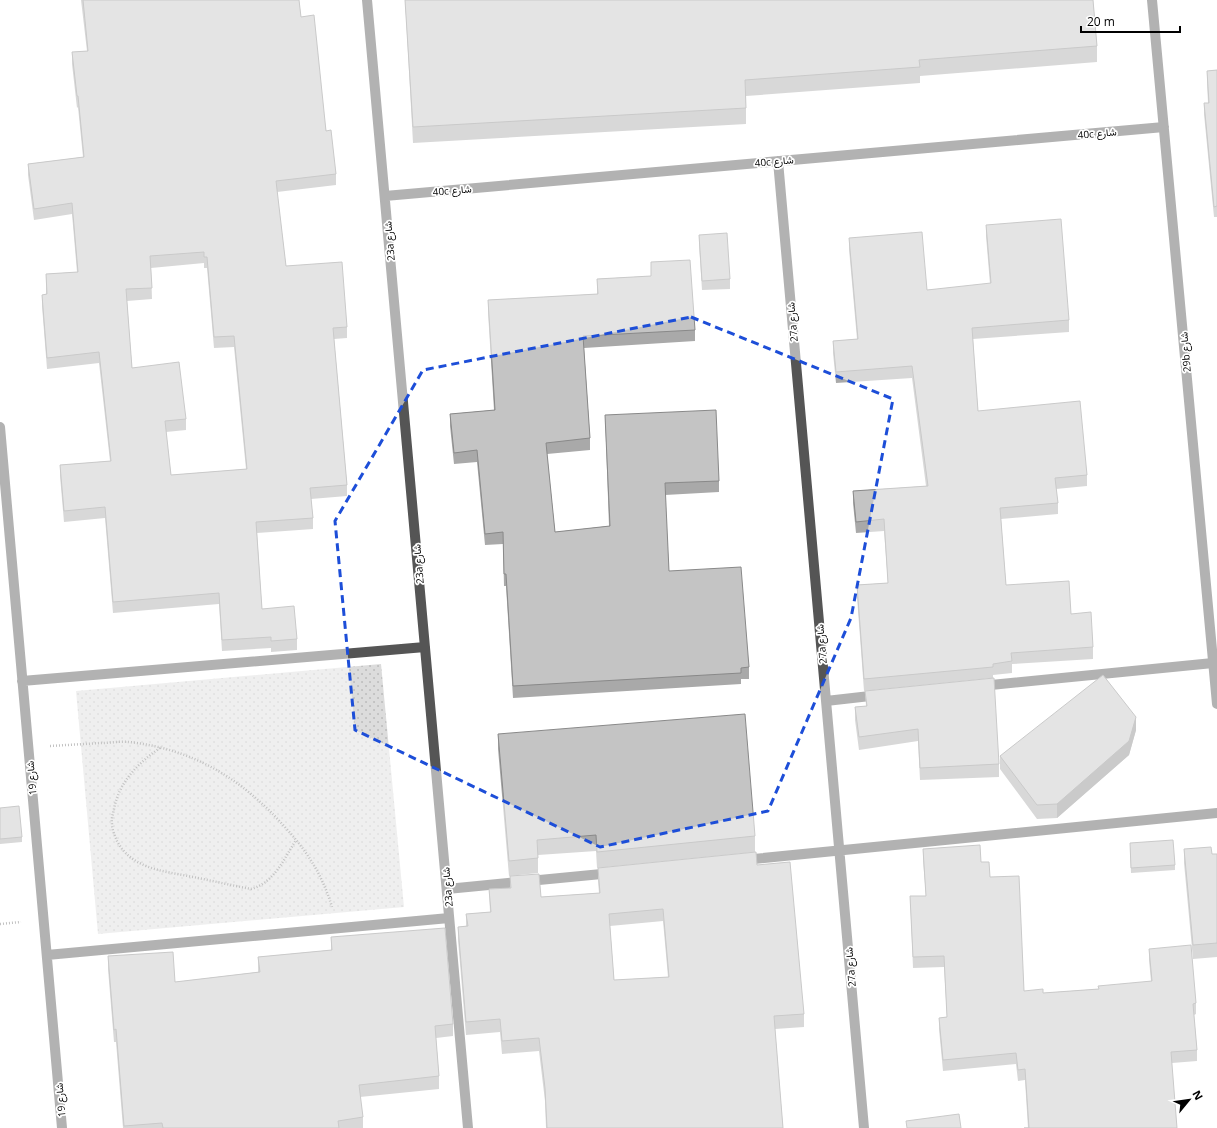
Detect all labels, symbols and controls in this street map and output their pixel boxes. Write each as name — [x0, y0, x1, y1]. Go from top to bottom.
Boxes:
scale bar — [1081, 8, 1180, 34]
text: 20 m — [1087, 13, 1115, 30]
street label: 40c شارع — [1077, 124, 1117, 142]
street label: 40c شارع — [754, 152, 794, 170]
street label: 40c شارع — [432, 181, 472, 199]
street label: 23a شارع — [380, 221, 398, 261]
street label: 27a شارع — [783, 302, 801, 342]
street label: 29b شارع — [1176, 331, 1194, 373]
street label: 23a شارع — [409, 544, 427, 584]
street label: 27a شارع — [812, 624, 830, 664]
street label: شارع 19 — [23, 760, 39, 796]
street label: 23a شارع — [438, 867, 456, 907]
street label: 27a شارع — [841, 947, 859, 987]
north arrow — [1169, 1080, 1209, 1120]
street label: شارع 19 — [52, 1082, 68, 1118]
text: N — [1189, 1087, 1207, 1102]

